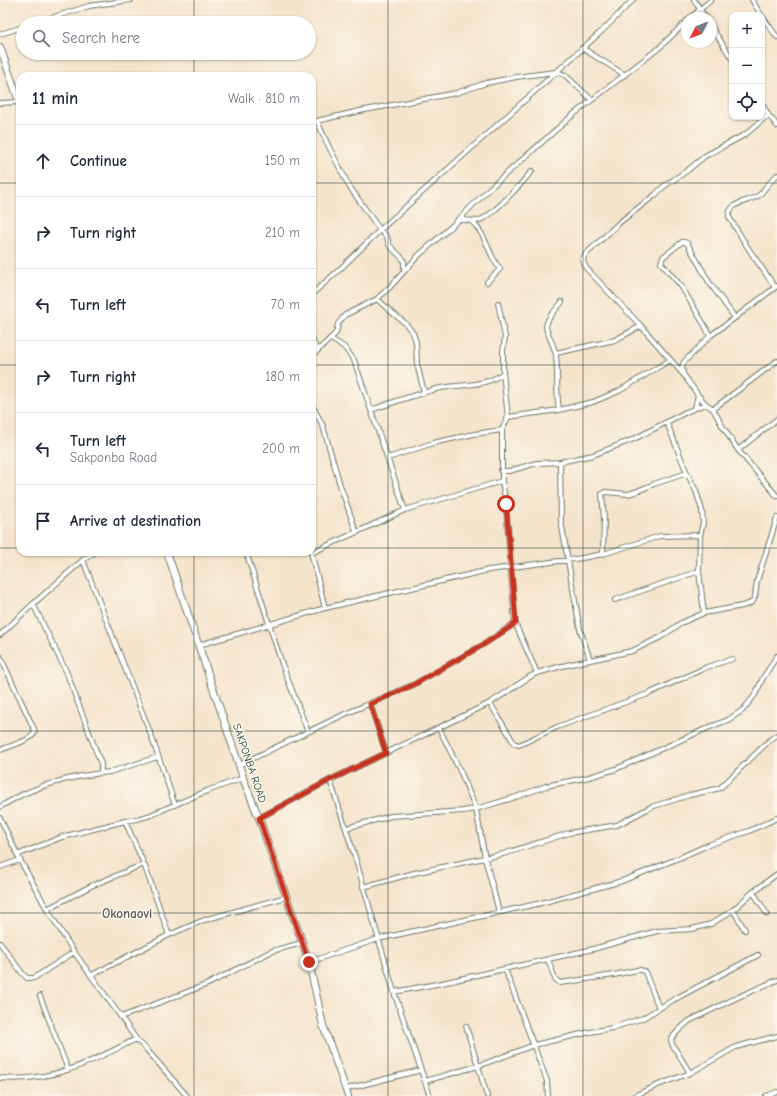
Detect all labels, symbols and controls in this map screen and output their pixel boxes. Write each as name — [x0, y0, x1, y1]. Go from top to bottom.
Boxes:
north arrow — [681, 12, 717, 48]
map controls — [729, 12, 765, 120]
button: + — [729, 12, 765, 48]
search box — [16, 16, 316, 60]
icon: search — [30, 27, 52, 49]
text: Search here — [62, 29, 140, 47]
button: − — [729, 48, 765, 84]
button: locate — [729, 84, 765, 120]
text: 11 min — [32, 89, 78, 108]
text: Walk · 810 m — [228, 91, 300, 106]
icon: ahead — [32, 150, 54, 172]
text: Continue — [70, 152, 127, 170]
text: 150 m — [265, 153, 300, 168]
icon: right — [32, 222, 54, 244]
text: Turn right — [70, 224, 136, 242]
text: 210 m — [265, 225, 300, 240]
icon: left — [32, 294, 54, 316]
text: Turn left — [70, 296, 126, 314]
text: 70 m — [271, 297, 300, 312]
icon: right — [32, 366, 54, 388]
text: Turn right — [70, 368, 136, 386]
text: 180 m — [265, 369, 300, 384]
text: Turn left — [70, 432, 126, 450]
icon: left — [32, 438, 54, 460]
text: 200 m — [262, 441, 300, 456]
text: Sakponba Road — [70, 450, 157, 465]
route start — [497, 495, 515, 513]
icon: arrive — [32, 510, 54, 532]
text: Arrive at destination — [70, 512, 201, 530]
street label: SAKPONBA ROAD — [230, 722, 269, 805]
district label: Okonaovi — [102, 906, 152, 921]
route end — [300, 953, 318, 971]

